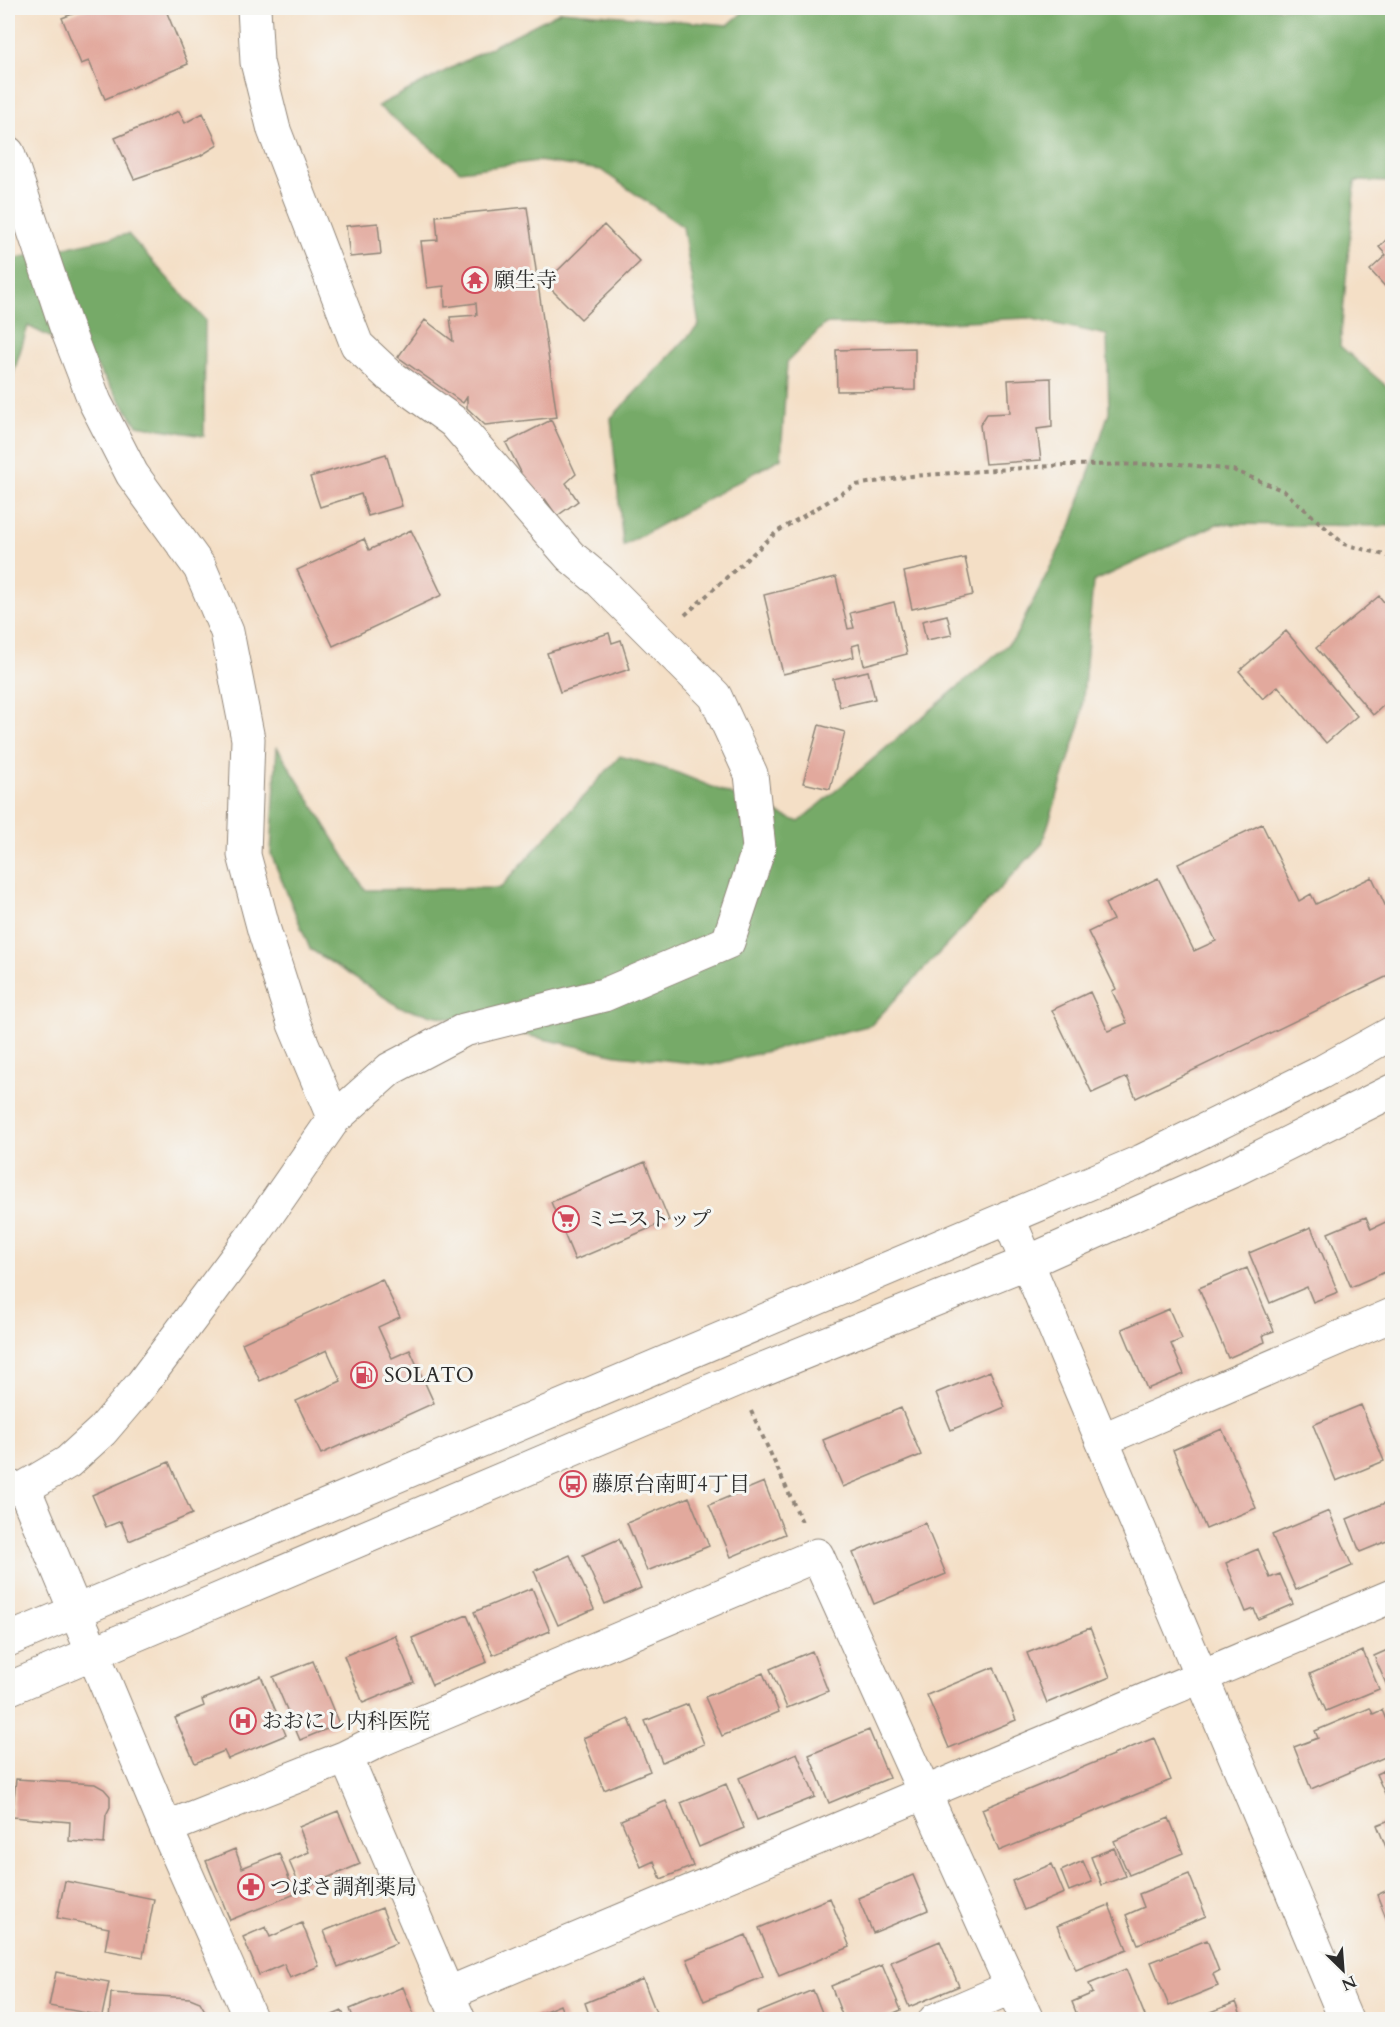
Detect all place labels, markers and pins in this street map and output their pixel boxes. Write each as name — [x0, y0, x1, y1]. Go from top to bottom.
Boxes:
temple icon: 願生寺 — [460, 265, 490, 295]
place label: 願生寺 — [494, 266, 557, 295]
supermarket icon: ミニストップ — [551, 1204, 581, 1234]
place label: ミニストップ — [586, 1205, 711, 1234]
fuel station icon: SOLATO — [349, 1360, 379, 1390]
place label: SOLATO — [384, 1361, 474, 1390]
bus stop icon: 藤原台南町4丁目 — [558, 1469, 588, 1499]
place label: 藤原台南町4丁目 — [592, 1470, 750, 1499]
hospital icon: おおにし内科医院 — [228, 1706, 258, 1736]
place label: おおにし内科医院 — [262, 1707, 430, 1736]
pharmacy icon: つばさ調剤薬局 — [236, 1872, 266, 1902]
place label: つばさ調剤薬局 — [270, 1873, 417, 1902]

